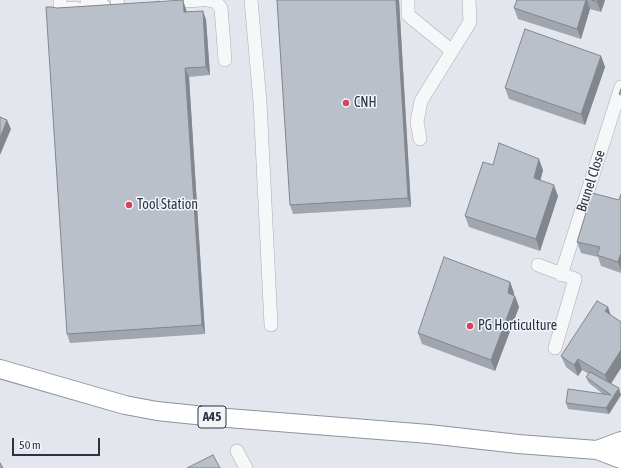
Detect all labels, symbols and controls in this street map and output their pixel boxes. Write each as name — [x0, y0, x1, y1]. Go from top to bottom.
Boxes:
place label: CNH — [354, 95, 377, 111]
marker: CNH — [341, 98, 351, 108]
street label: Brunel Close — [573, 148, 609, 214]
place label: Tool Station — [137, 197, 198, 213]
marker: Tool Station — [124, 200, 134, 210]
place label: PG Horticulture — [478, 318, 557, 334]
marker: PG Horticulture — [465, 321, 475, 331]
road number: A45 — [198, 406, 226, 428]
scale bar — [14, 430, 102, 456]
text: 50 m — [19, 438, 41, 452]

